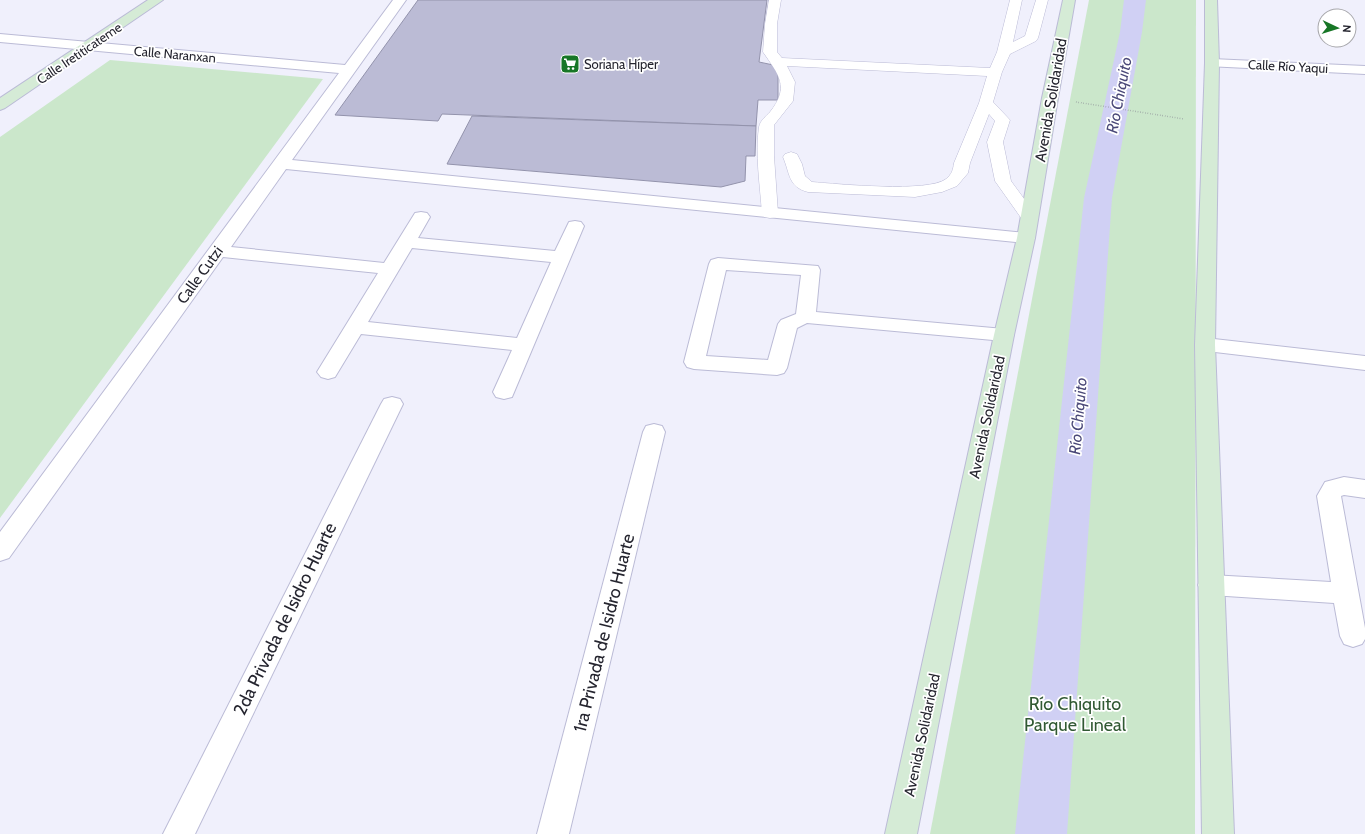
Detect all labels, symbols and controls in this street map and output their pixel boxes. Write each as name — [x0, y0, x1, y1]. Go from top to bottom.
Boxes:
north arrow — [1317, 8, 1357, 48]
street label: Calle Iretiticateme — [33, 18, 125, 87]
text: N — [1340, 24, 1354, 33]
street label: Avenida Solidaridad — [1031, 37, 1071, 163]
street label: Calle Naranxan — [133, 42, 217, 66]
supermarket icon: Soriana Híper — [559, 53, 581, 75]
water label: Río Chiquito — [1102, 55, 1136, 135]
place label: Soriana Híper — [584, 56, 659, 72]
street label: Calle Río Yaqui — [1248, 56, 1328, 76]
street label: Calle Cutzi — [173, 243, 227, 307]
street label: Avenida Solidaridad — [965, 354, 1009, 480]
water label: Río Chiquito — [1065, 377, 1091, 455]
street label: 2da Privada de Isidro Huarte — [229, 519, 341, 719]
street label: 1ra Privada de Isidro Huarte — [569, 532, 639, 734]
street label: Avenida Solidaridad — [900, 672, 944, 798]
park label: Río Chiquito Parque Lineal — [1024, 693, 1127, 736]

